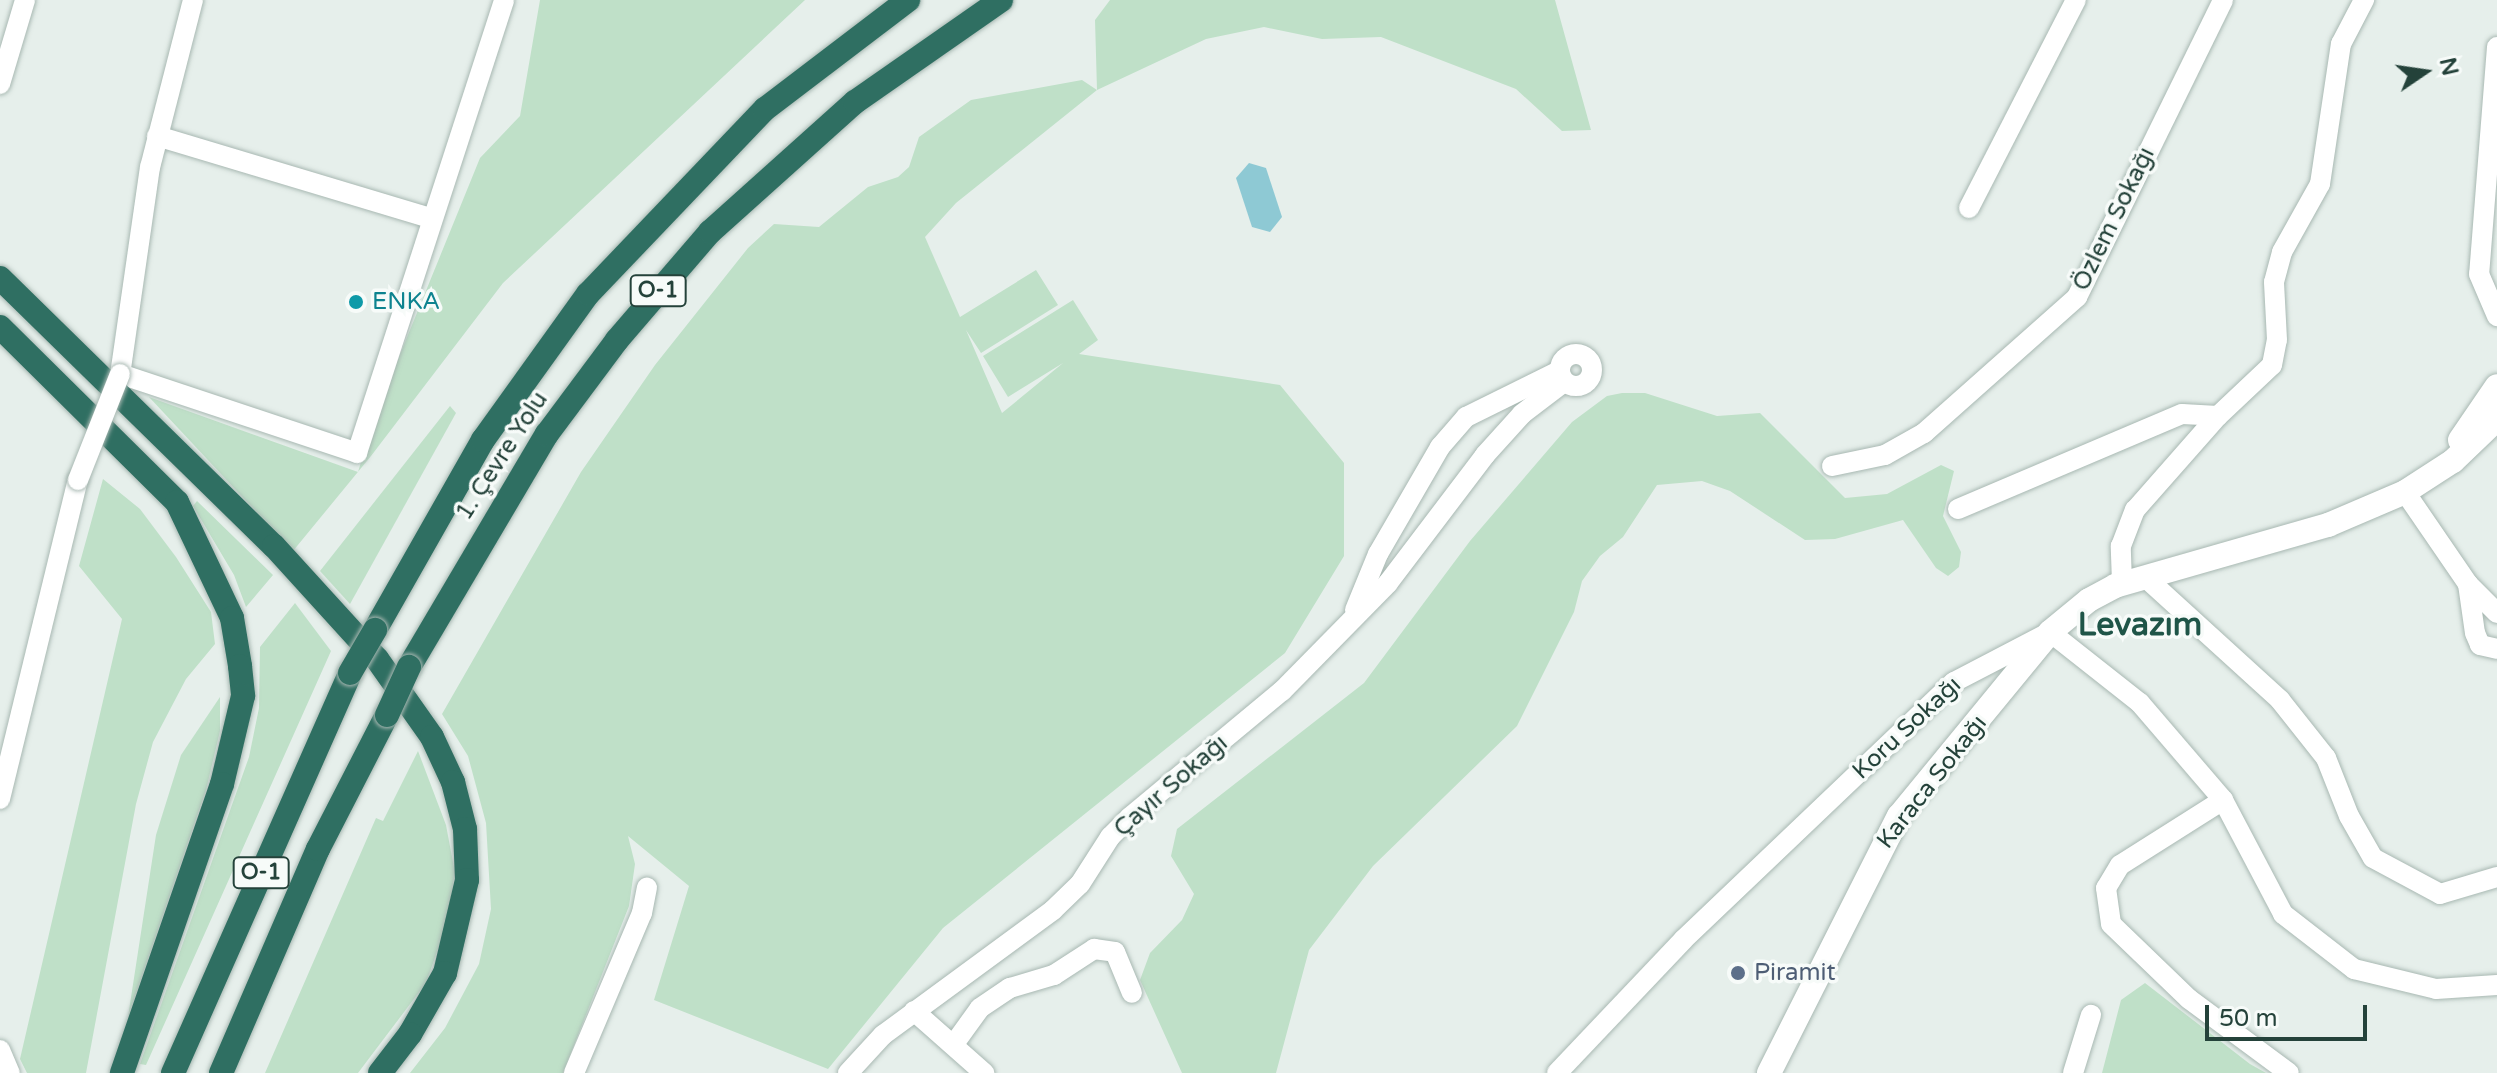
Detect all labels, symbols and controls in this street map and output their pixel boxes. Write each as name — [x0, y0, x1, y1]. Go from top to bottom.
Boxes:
north arrow — [2385, 32, 2465, 112]
text: N — [2434, 55, 2463, 78]
street label: Özlem Sokağı — [2067, 143, 2161, 295]
road number: O-1 — [628, 273, 688, 309]
place label: ENKA — [372, 288, 440, 316]
marker: ENKA — [347, 293, 365, 311]
street label: 1. Çevre Yolu — [450, 386, 554, 526]
district label: Levazım — [2078, 606, 2202, 644]
street label: Koru Sokağı — [1847, 671, 1967, 785]
street label: Karaca Sokağı — [1871, 709, 1993, 855]
street label: Çayır Sokağı — [1108, 729, 1234, 843]
road number: O-1 — [231, 855, 291, 891]
place label: Piramit — [1754, 959, 1836, 987]
marker: Piramit — [1729, 964, 1747, 982]
scale bar — [2209, 989, 2371, 1039]
text: 50 m — [2219, 1004, 2277, 1033]

